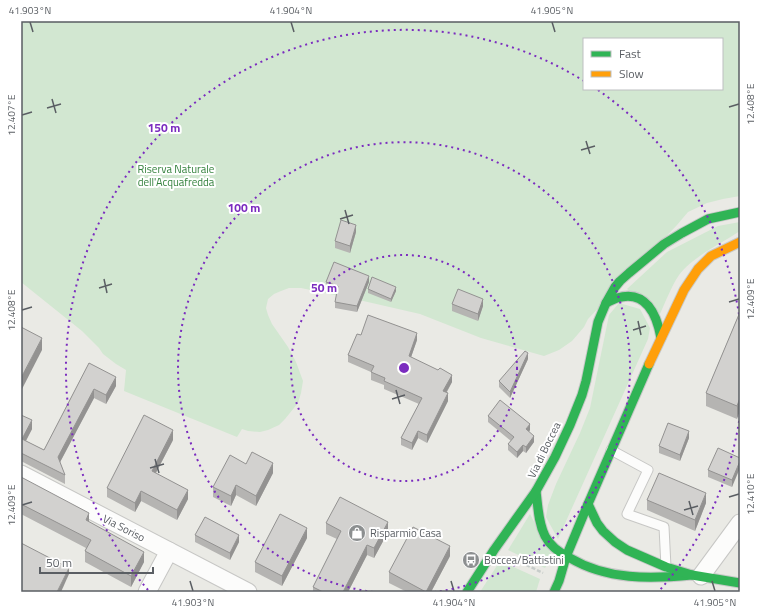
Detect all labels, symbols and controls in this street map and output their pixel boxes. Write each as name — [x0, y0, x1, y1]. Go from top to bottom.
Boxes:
text: 41.903°N — [9, 3, 51, 18]
text: 41.904°N — [270, 3, 312, 18]
text: 41.905°N — [531, 3, 573, 18]
legend — [583, 38, 723, 90]
text: Fast — [619, 44, 642, 63]
text: Slow — [619, 64, 644, 83]
text: 12.408°E — [743, 83, 758, 125]
text: 12.407°E — [4, 94, 19, 136]
text: 150 m — [148, 118, 180, 137]
park label: Riserva Naturale dell'Acquafredda — [138, 161, 215, 190]
text: 100 m — [228, 198, 260, 217]
text: 50 m — [311, 278, 337, 297]
text: 12.409°E — [743, 278, 758, 320]
text: 12.408°E — [4, 289, 19, 331]
centre of rings — [397, 361, 411, 375]
street label: Via di Boccea — [524, 419, 565, 481]
text: 12.410°E — [743, 473, 758, 515]
text: 12.409°E — [4, 484, 19, 526]
street label: Via Soriso — [100, 511, 148, 546]
shop icon: Risparmio Casa — [347, 523, 367, 543]
place label: Risparmio Casa — [370, 525, 442, 541]
scale bar — [40, 549, 153, 575]
bus stop icon: Boccea/Battistini — [461, 550, 481, 570]
place label: Boccea/Battistini — [484, 552, 564, 568]
text: 50 m — [46, 553, 72, 572]
text: 41.903°N — [172, 595, 214, 610]
text: 41.904°N — [433, 595, 475, 610]
text: 41.905°N — [694, 595, 736, 610]

